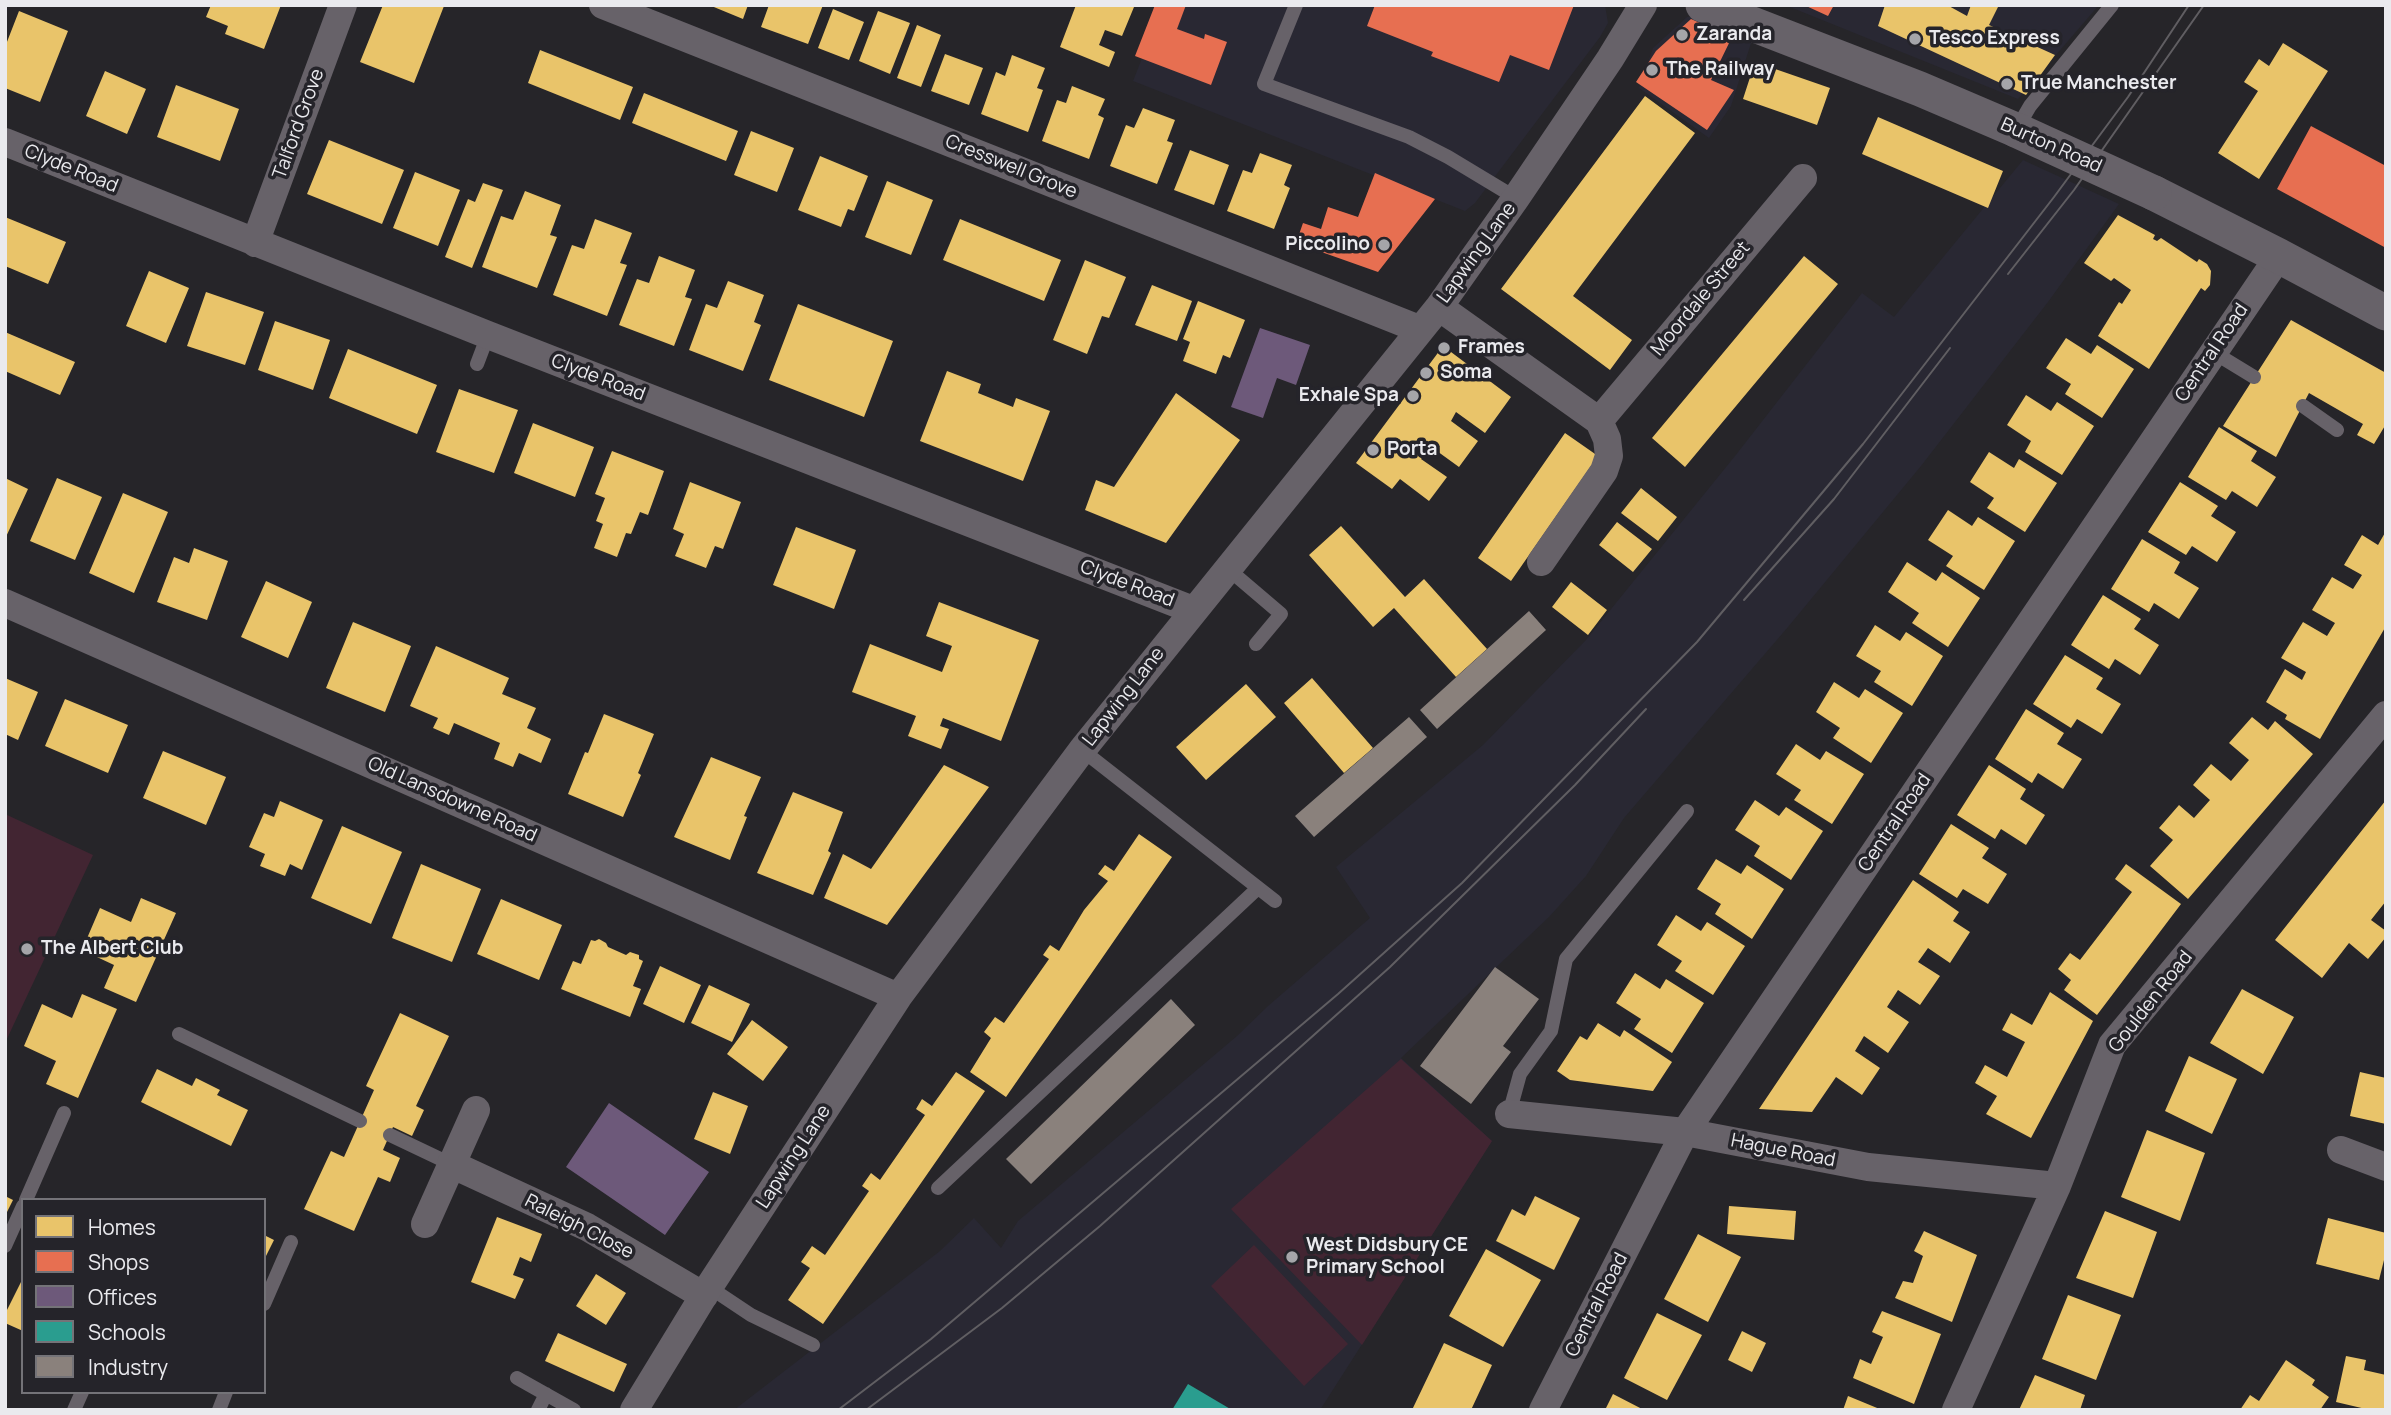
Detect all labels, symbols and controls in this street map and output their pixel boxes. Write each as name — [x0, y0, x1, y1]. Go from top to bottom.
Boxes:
place label: Zaranda — [1696, 24, 1772, 46]
marker: Zaranda — [1674, 27, 1690, 43]
place label: Tesco Express — [1929, 28, 2060, 50]
marker: Tesco Express — [1907, 31, 1923, 47]
place label: The Railway — [1666, 59, 1774, 81]
marker: The Railway — [1644, 62, 1660, 78]
street label: Talford Grove — [269, 66, 329, 182]
place label: True Manchester — [2021, 73, 2176, 95]
marker: True Manchester — [1999, 76, 2015, 92]
street label: Burton Road — [1997, 114, 2105, 178]
street label: Cresswell Grove — [942, 130, 1080, 204]
street label: Clyde Road — [21, 140, 121, 198]
street label: Lapwing Lane — [1433, 198, 1521, 308]
place label: Piccolino — [1285, 234, 1370, 256]
marker: Piccolino — [1376, 237, 1392, 253]
street label: Moordale Street — [1647, 237, 1755, 361]
street label: Central Road — [2171, 300, 2253, 406]
place label: Frames — [1458, 337, 1525, 359]
marker: Frames — [1436, 340, 1452, 356]
street label: Clyde Road — [548, 350, 648, 406]
place label: Soma — [1440, 362, 1492, 384]
marker: Soma — [1418, 365, 1434, 381]
place label: Exhale Spa — [1299, 385, 1399, 407]
marker: Exhale Spa — [1405, 388, 1421, 404]
place label: Porta — [1387, 439, 1437, 461]
marker: Porta — [1365, 442, 1381, 458]
street label: Clyde Road — [1077, 556, 1177, 612]
street label: Lapwing Lane — [1078, 643, 1170, 751]
street label: Old Lansdowne Road — [364, 752, 540, 848]
street label: Central Road — [1854, 770, 1936, 876]
place label: The Albert Club — [41, 938, 183, 960]
marker: The Albert Club — [19, 941, 35, 957]
street label: Goulden Road — [2104, 947, 2198, 1057]
street label: Lapwing Lane — [752, 1101, 836, 1213]
street label: Hague Road — [1729, 1130, 1837, 1172]
street label: Raleigh Close — [521, 1190, 637, 1264]
legend — [21, 1198, 266, 1394]
text: Homes — [88, 1213, 156, 1241]
place label: West Didsbury CE Primary School — [1306, 1235, 1468, 1279]
text: Shops — [88, 1248, 149, 1276]
marker: West Didsbury CE Primary School — [1284, 1249, 1300, 1265]
street label: Central Road — [1561, 1249, 1633, 1361]
text: Offices — [88, 1283, 157, 1311]
text: Schools — [88, 1318, 166, 1346]
text: Industry — [88, 1353, 168, 1381]

